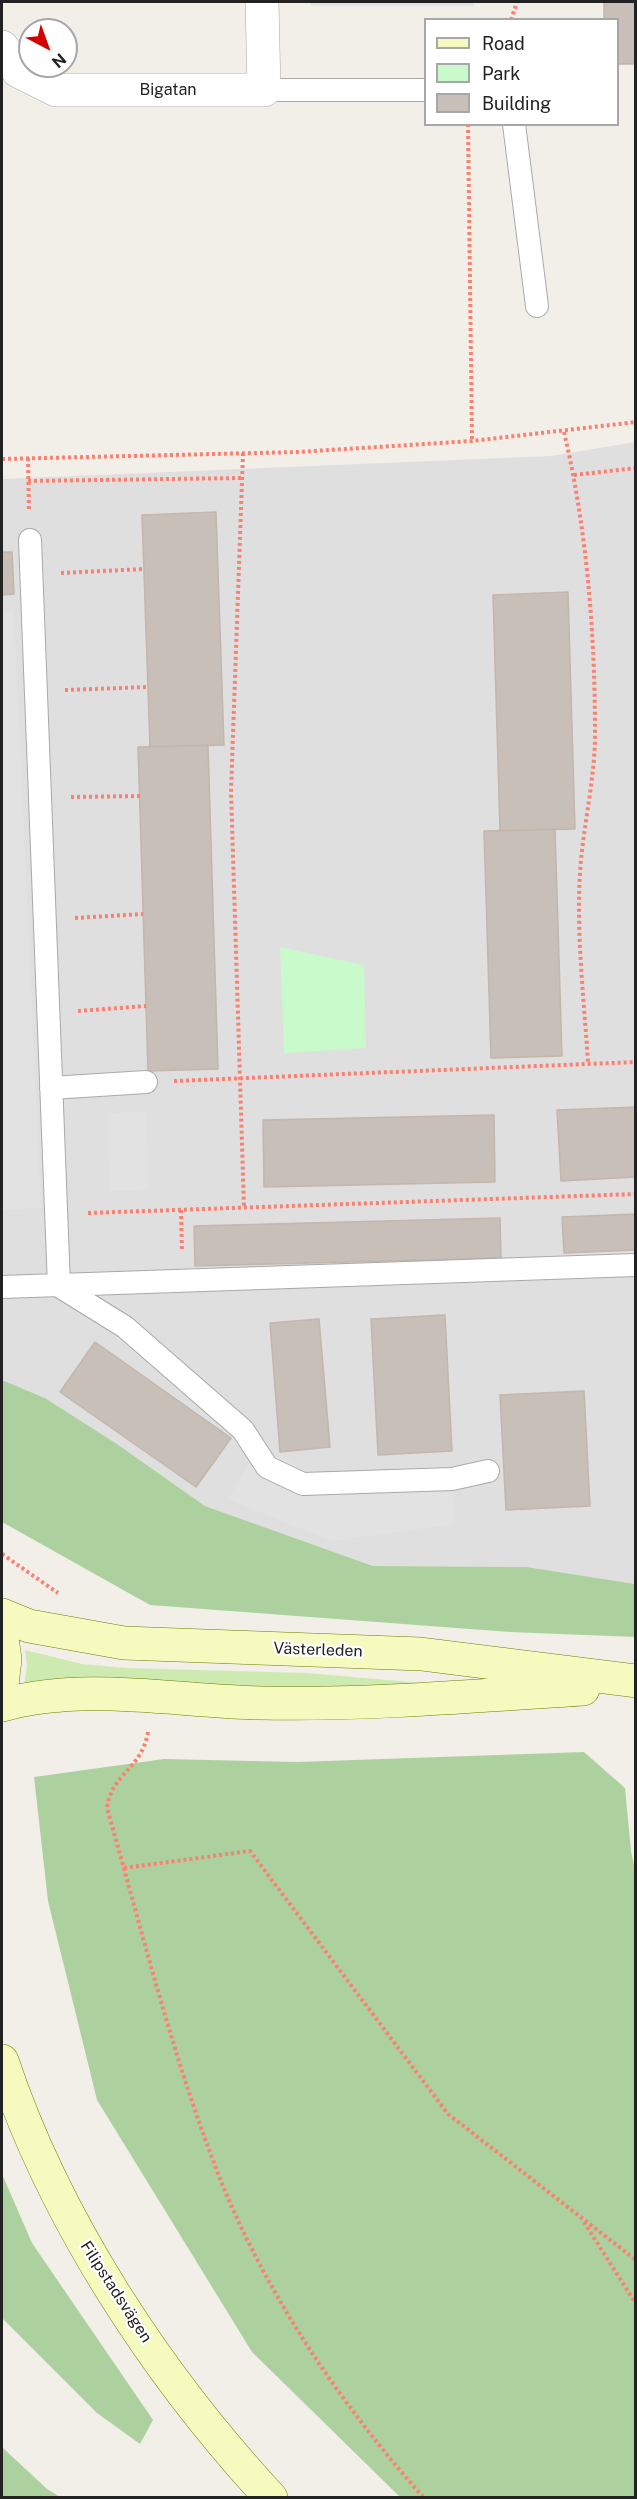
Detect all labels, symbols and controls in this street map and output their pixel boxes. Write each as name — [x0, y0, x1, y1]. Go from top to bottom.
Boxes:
north arrow — [18, 18, 78, 78]
legend — [424, 18, 619, 126]
text: Road — [482, 33, 525, 54]
text: N — [48, 49, 70, 72]
text: Park — [482, 63, 520, 84]
street label: Bigatan — [139, 80, 197, 100]
text: Building — [482, 93, 551, 114]
street label: Västerleden — [273, 1639, 363, 1661]
street label: Filipstadsvägen — [76, 2238, 156, 2346]

